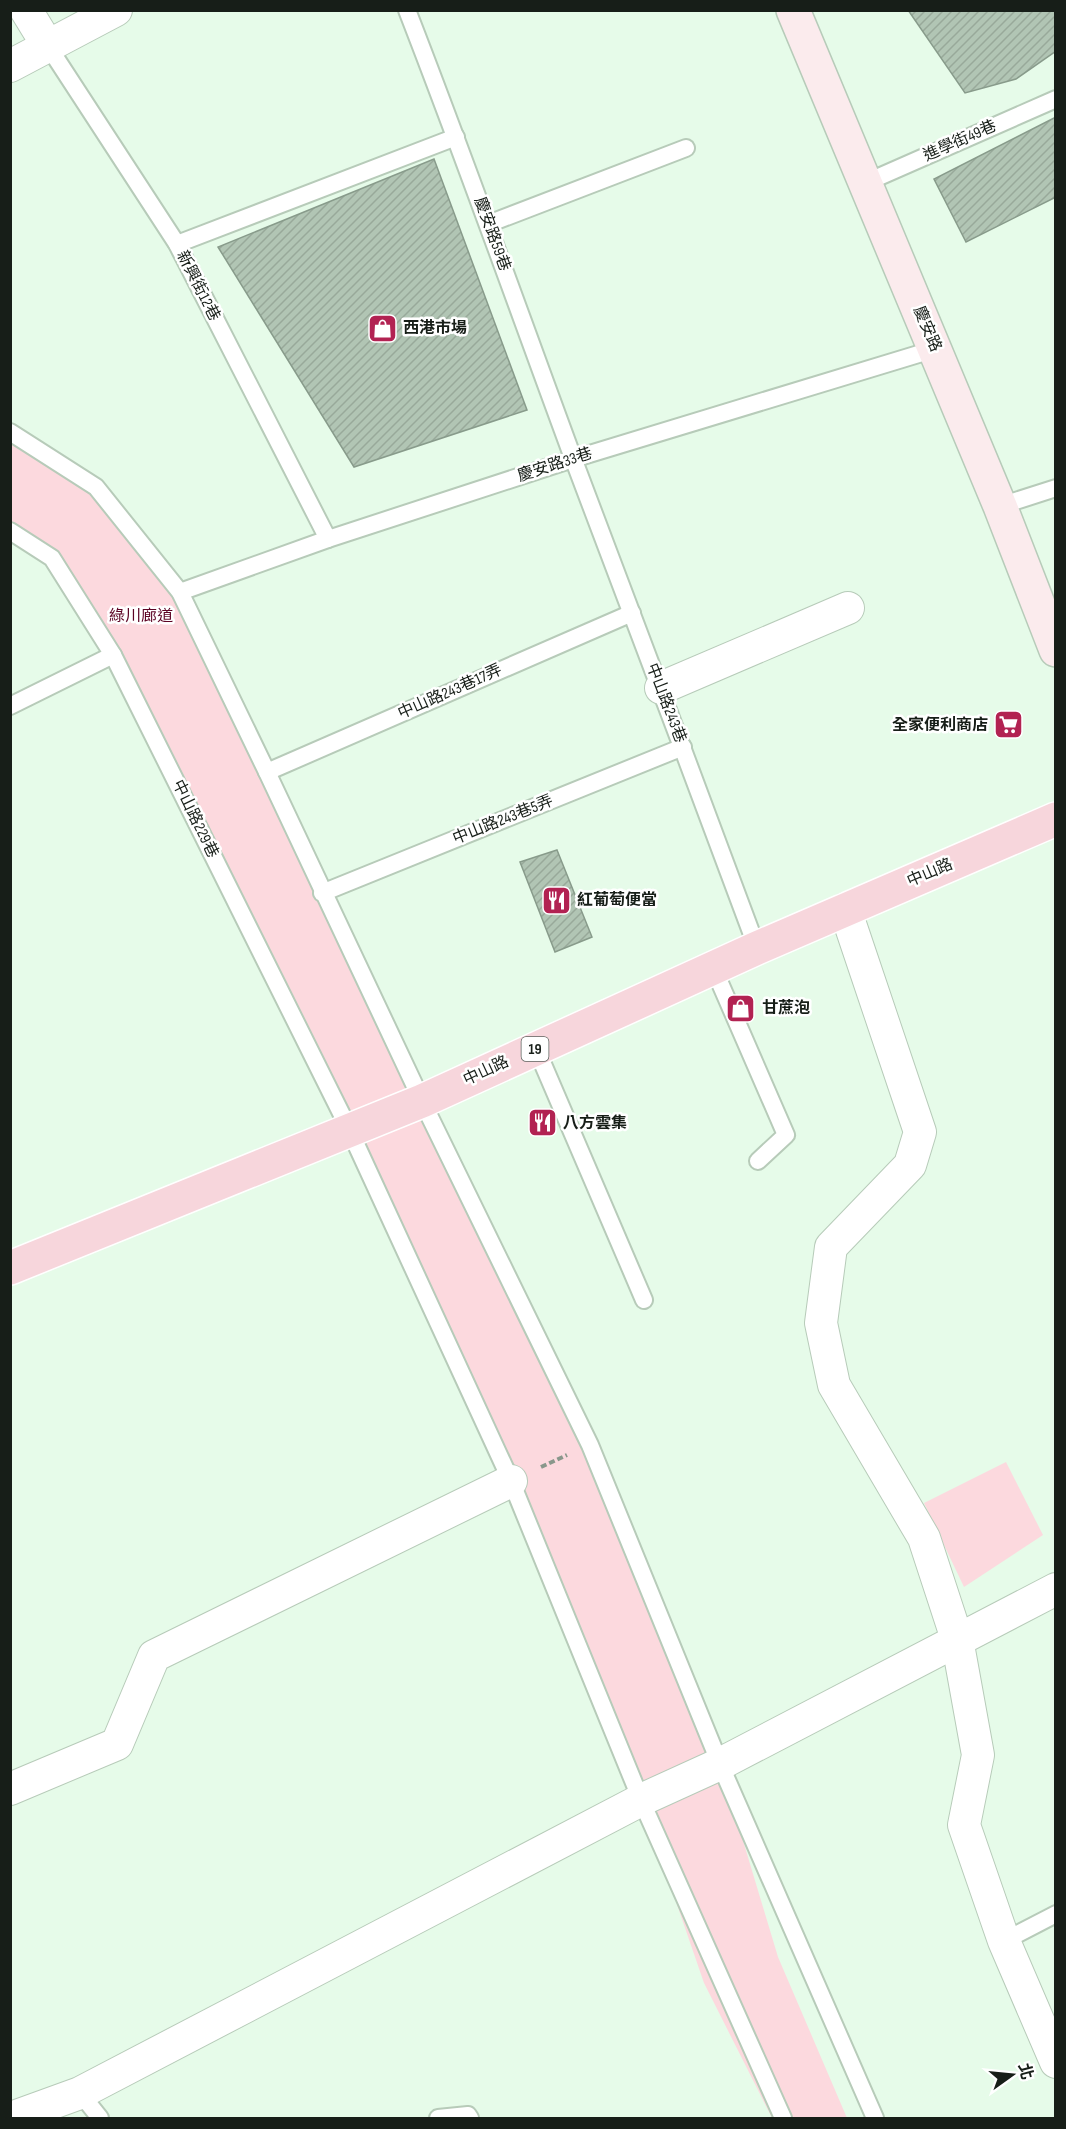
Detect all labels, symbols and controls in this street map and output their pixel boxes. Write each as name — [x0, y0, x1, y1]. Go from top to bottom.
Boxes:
street label: 進學街49巷 — [921, 116, 999, 166]
street label: 慶安路59巷 — [470, 194, 515, 274]
street label: 新興街12巷 — [172, 248, 224, 324]
street label: 慶安路 — [909, 303, 946, 355]
shop icon: 西港市場 — [366, 312, 398, 344]
place label: 西港市場 — [403, 319, 467, 338]
street label: 慶安路33巷 — [515, 443, 595, 486]
park label: 綠川廊道 — [109, 607, 173, 626]
street label: 中山路243巷 — [642, 660, 690, 746]
street label: 中山路243巷17弄 — [395, 661, 505, 723]
supermarket icon: 全家便利商店 — [993, 709, 1025, 741]
place label: 全家便利商店 — [892, 716, 988, 735]
street label: 中山路229巷 — [168, 777, 222, 861]
street label: 中山路243巷5弄 — [450, 791, 556, 849]
street label: 中山路 — [904, 855, 956, 891]
restaurant icon: 紅葡萄便當 — [540, 884, 572, 916]
place label: 紅葡萄便當 — [577, 891, 657, 910]
shop icon: 甘蔗泡 — [725, 992, 757, 1024]
place label: 甘蔗泡 — [762, 999, 810, 1018]
road number: 19 — [522, 1037, 548, 1061]
street label: 中山路 — [460, 1052, 512, 1090]
restaurant icon: 八方雲集 — [526, 1107, 558, 1139]
place label: 八方雲集 — [563, 1114, 627, 1133]
north arrow — [982, 2045, 1042, 2105]
text: 北 — [1014, 2061, 1036, 2082]

